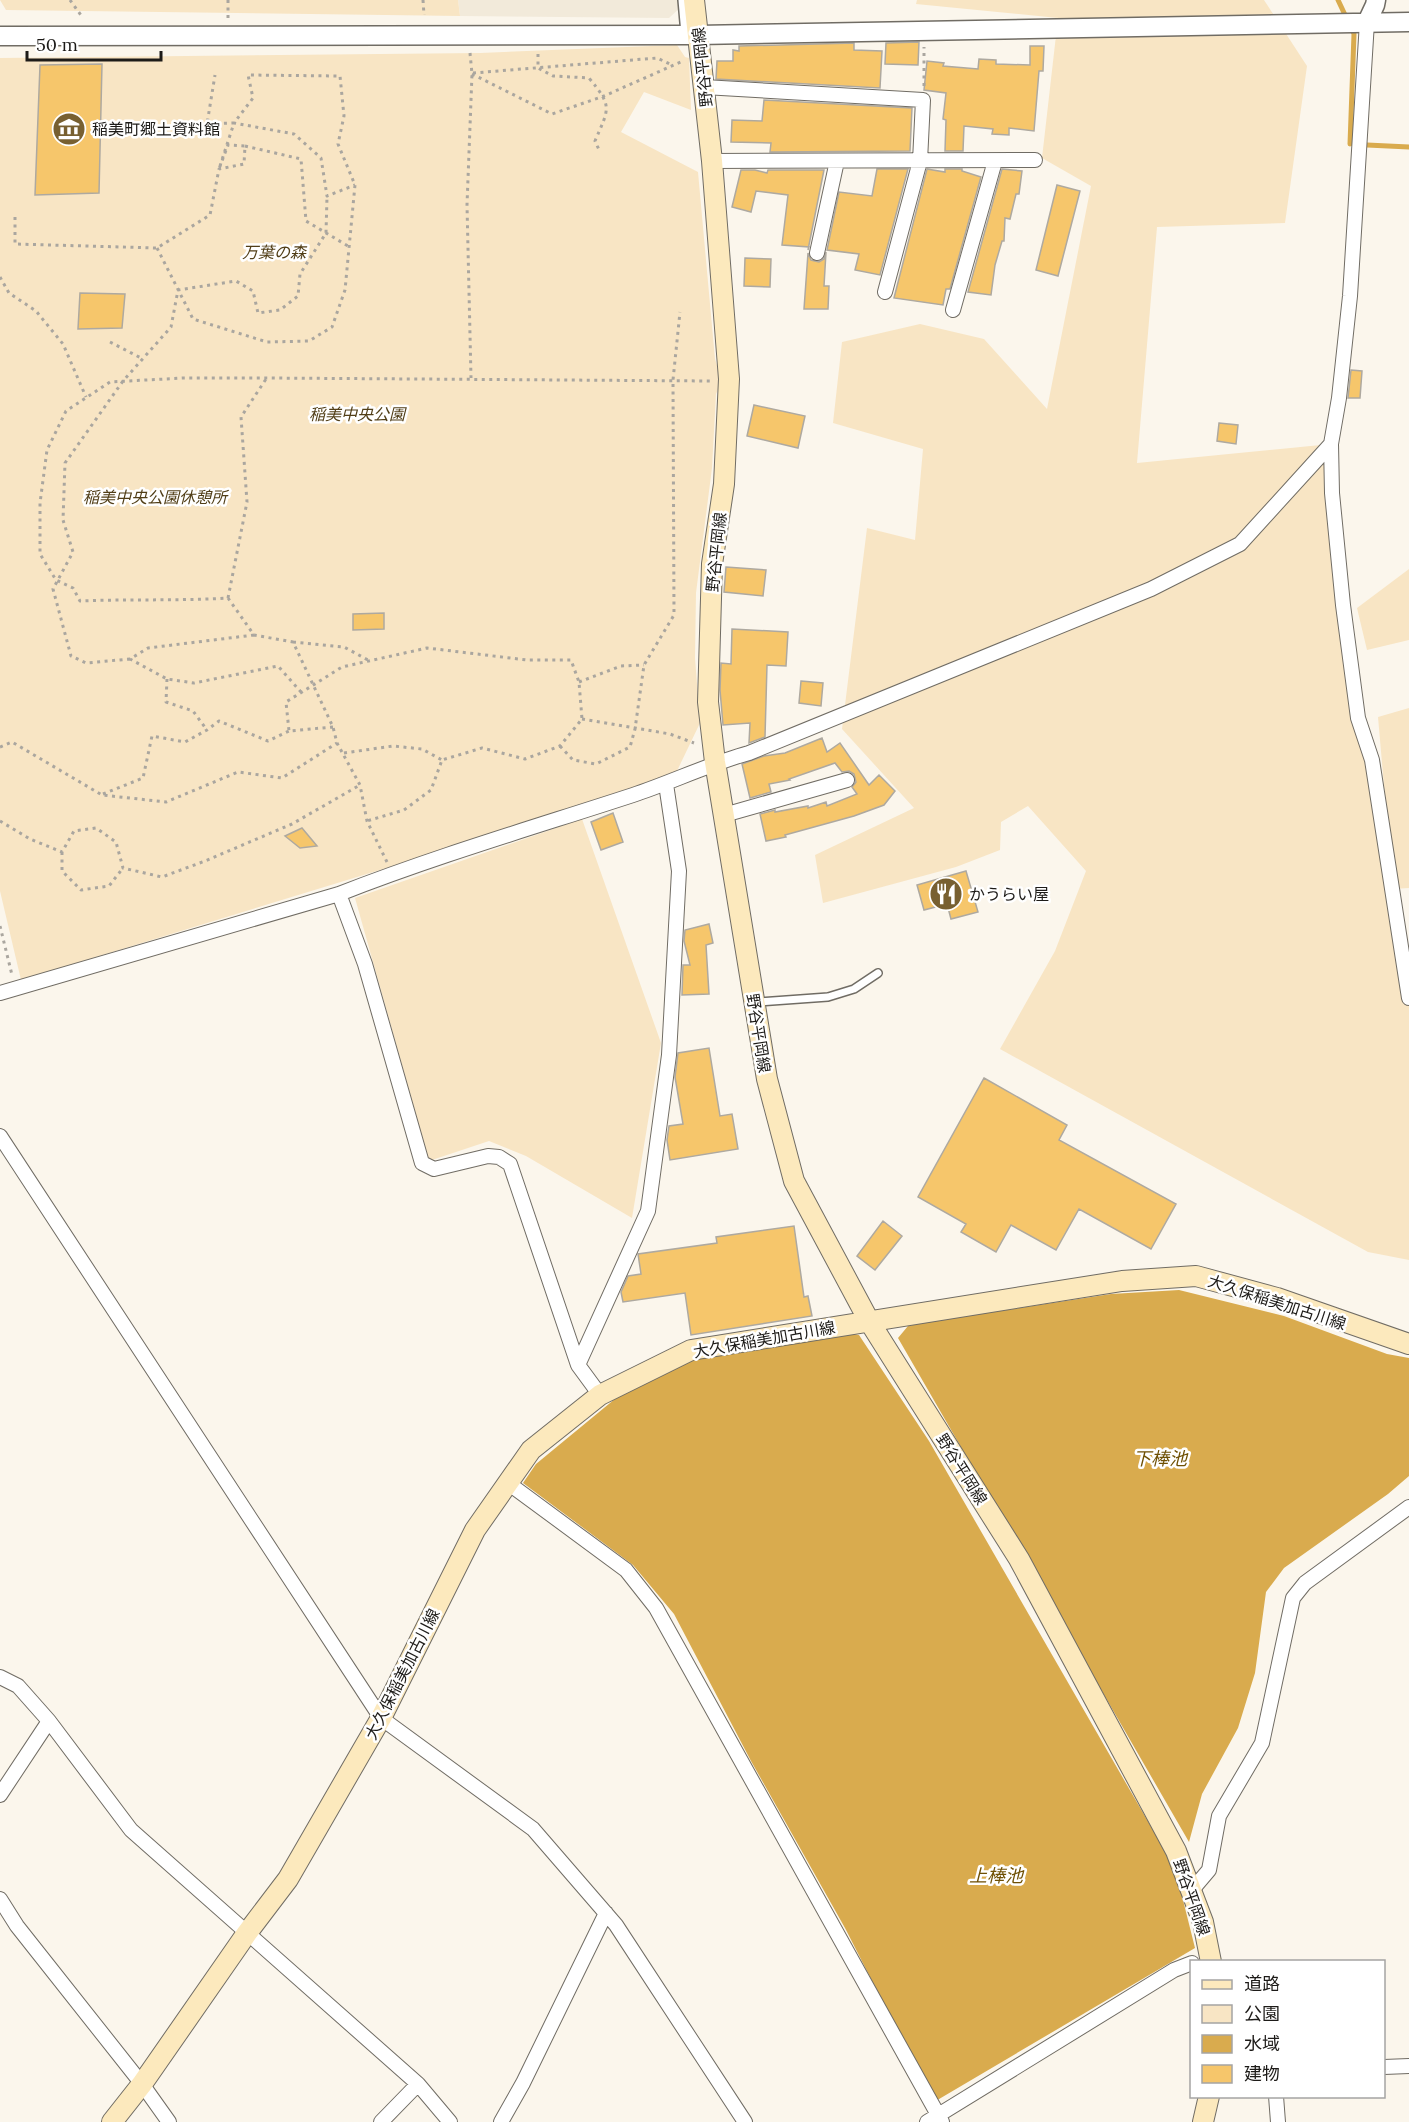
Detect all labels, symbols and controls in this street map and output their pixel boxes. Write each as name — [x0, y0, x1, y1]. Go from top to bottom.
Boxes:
scale bar — [27, 24, 160, 62]
street label: 野谷平岡線 — [688, 26, 716, 108]
text: 50 m — [36, 33, 78, 56]
museum icon: 稲美町郷土資料館 — [51, 111, 87, 147]
place label: 稲美町郷土資料館 — [92, 119, 220, 139]
park label: 万葉の森 — [242, 242, 308, 262]
park label: 稲美中央公園 — [309, 404, 407, 424]
park label: 稲美中央公園休憩所 — [83, 487, 230, 507]
street label: 野谷平岡線 — [702, 511, 730, 593]
restaurant icon: かうらい屋 — [928, 876, 964, 912]
place label: かうらい屋 — [969, 884, 1049, 904]
street label: 野谷平岡線 — [743, 992, 775, 1074]
street label: 大久保稲美加古川線 — [1205, 1270, 1349, 1334]
street label: 大久保稲美加古川線 — [691, 1317, 837, 1361]
street label: 野谷平岡線 — [932, 1430, 992, 1508]
water label: 下棒池 — [1133, 1447, 1189, 1470]
street label: 大久保稲美加古川線 — [360, 1605, 444, 1743]
street label: 野谷平岡線 — [1170, 1856, 1214, 1938]
water label: 上棒池 — [969, 1864, 1025, 1887]
legend — [1190, 1960, 1385, 2098]
text: 道路 — [1244, 1972, 1280, 1995]
text: 公園 — [1244, 2002, 1280, 2025]
text: 水域 — [1244, 2032, 1280, 2055]
text: 建物 — [1244, 2062, 1280, 2085]

